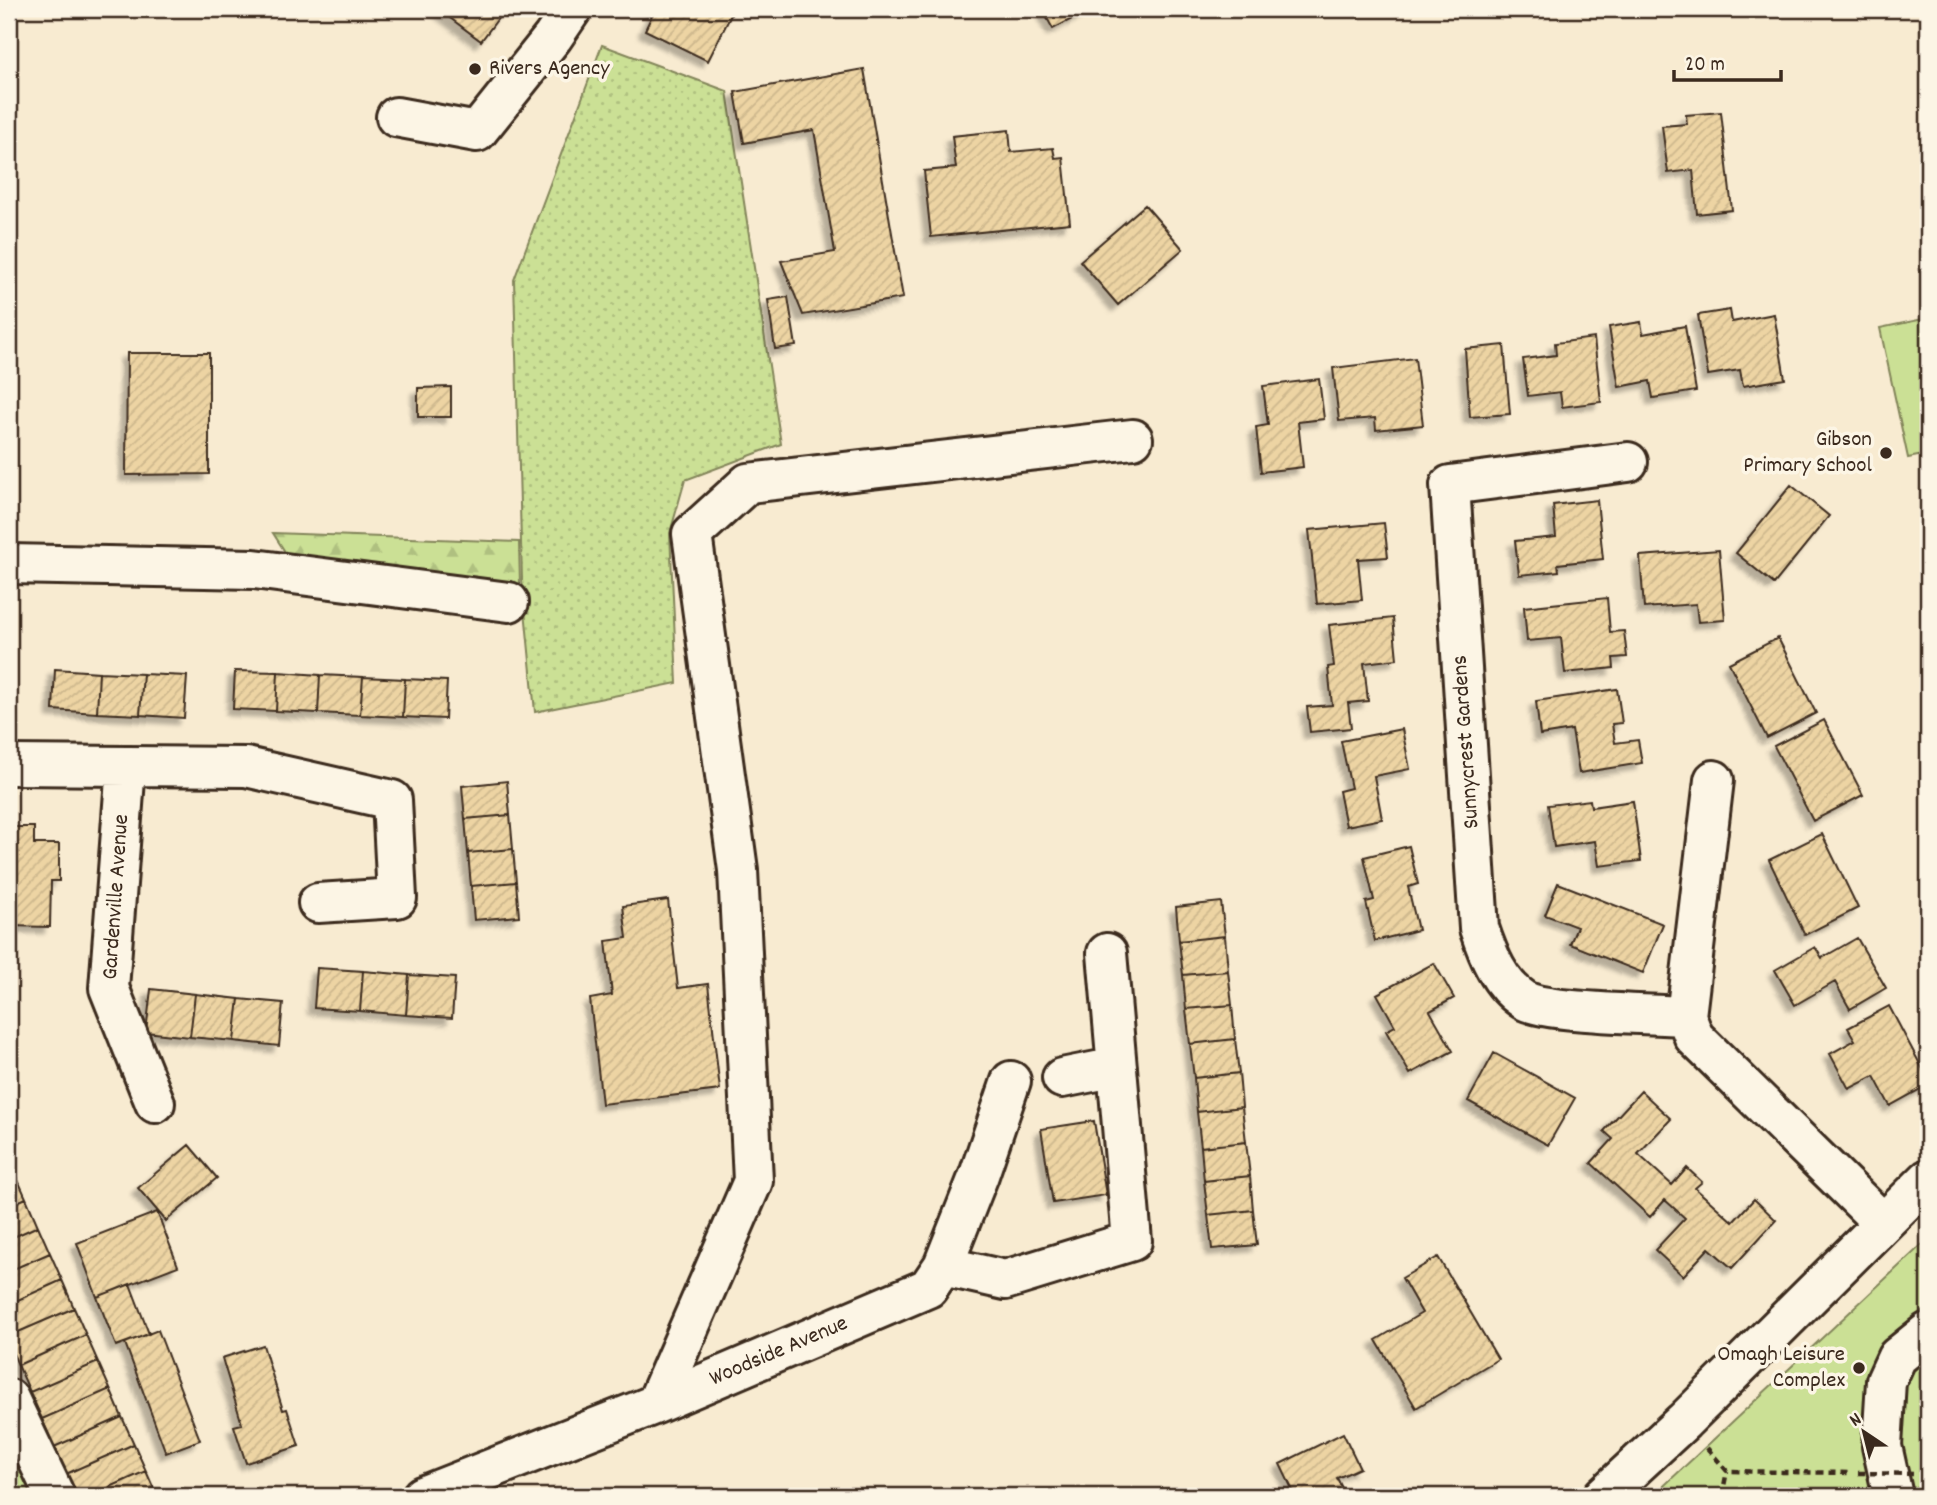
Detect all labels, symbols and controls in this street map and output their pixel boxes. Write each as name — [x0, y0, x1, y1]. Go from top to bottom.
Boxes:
scale bar — [1674, 38, 1781, 82]
text: 20 m — [1685, 51, 1725, 81]
place label: Rivers Agency — [489, 53, 610, 86]
marker: Rivers Agency — [467, 61, 483, 77]
place label: Gibson Primary School — [1743, 424, 1873, 483]
marker: Gibson Primary School — [1878, 445, 1894, 461]
street label: Sunnycrest Gardens — [1444, 654, 1490, 830]
street label: Gardenville Avenue — [95, 813, 139, 981]
street label: Woodside Avenue — [705, 1308, 853, 1396]
place label: Omagh Leisure Complex — [1717, 1339, 1845, 1398]
marker: Omagh Leisure Complex — [1851, 1360, 1867, 1376]
north arrow — [1828, 1396, 1898, 1466]
text: N — [1845, 1407, 1868, 1435]

